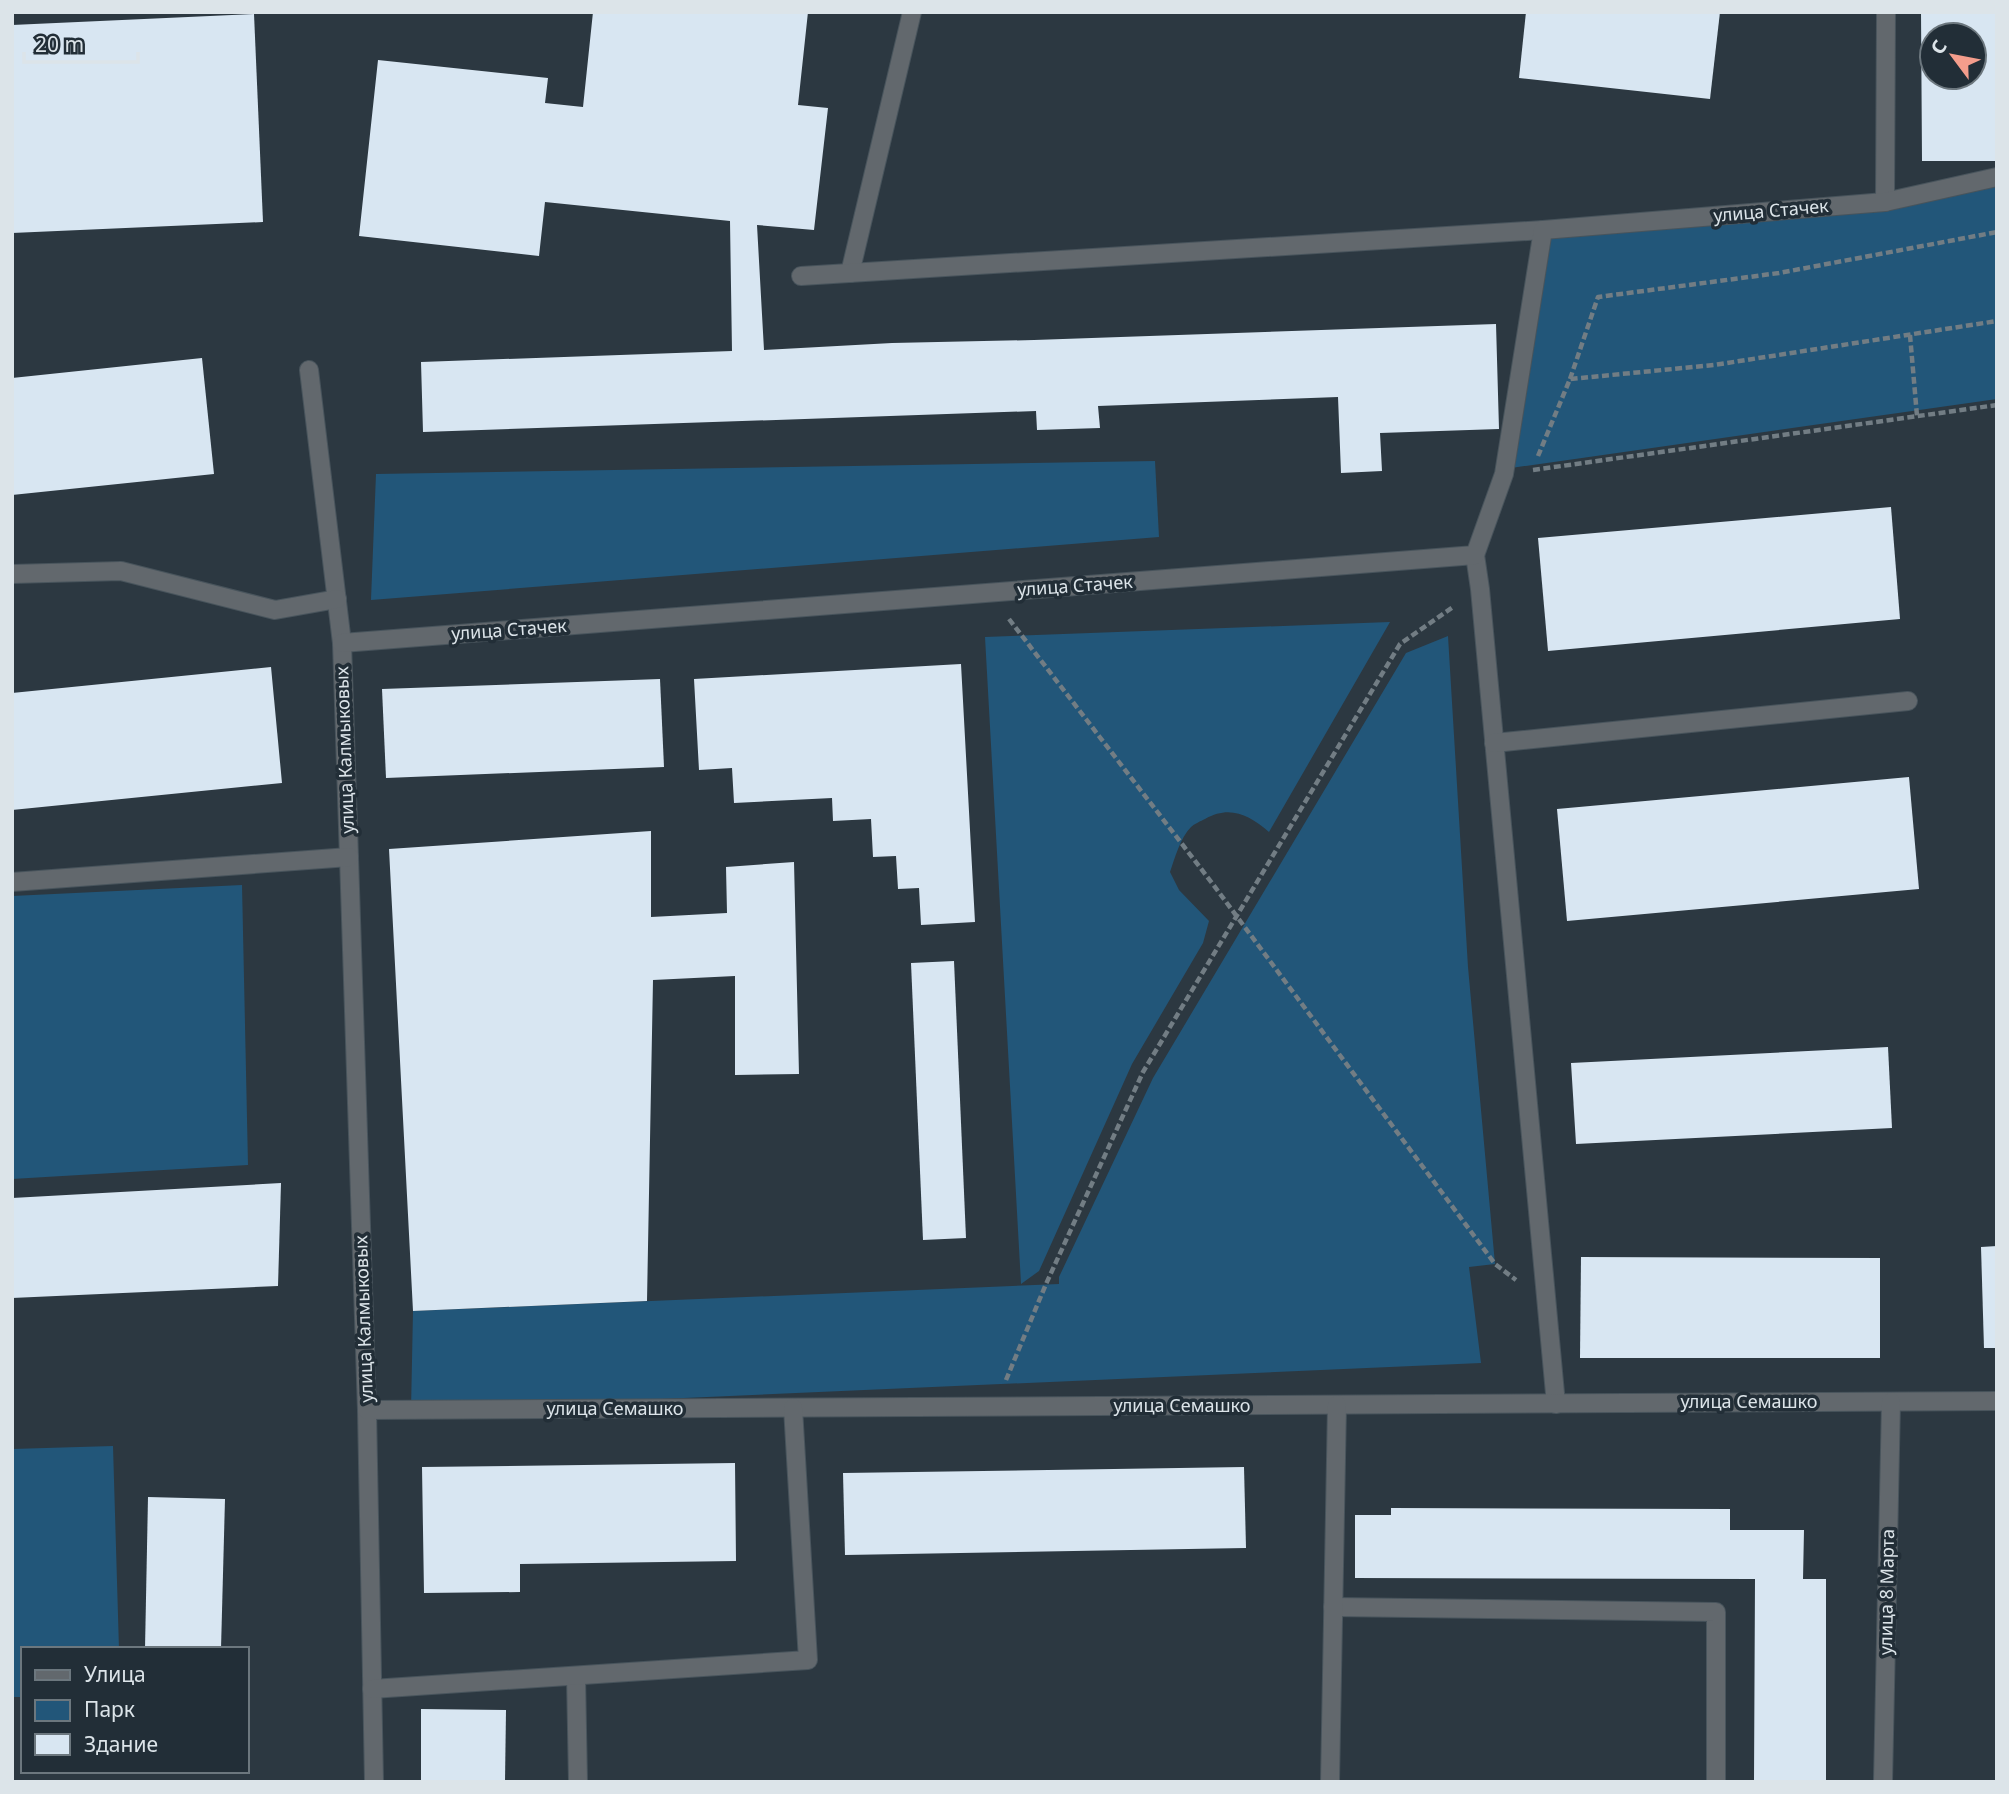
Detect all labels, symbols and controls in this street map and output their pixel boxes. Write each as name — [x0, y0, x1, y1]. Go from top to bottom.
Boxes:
scale bar — [24, 21, 138, 65]
north arrow — [1918, 21, 1988, 91]
text: 20 m — [35, 30, 84, 58]
text: С — [1924, 35, 1953, 59]
street label: улица Стачек — [1712, 193, 1830, 227]
street label: улица Стачек — [1016, 569, 1134, 601]
street label: улица Стачек — [450, 613, 568, 645]
street label: улица Калмыковых — [329, 665, 359, 834]
street label: улица Калмыковых — [348, 1234, 378, 1403]
street label: улица Семашко — [1681, 1389, 1817, 1413]
street label: улица Семашко — [1114, 1393, 1250, 1417]
street label: улица Семашко — [547, 1396, 683, 1420]
street label: улица 8 Марта — [1873, 1529, 1899, 1655]
legend — [21, 1647, 248, 1773]
text: Улица — [84, 1660, 146, 1688]
text: Парк — [84, 1695, 135, 1723]
text: Здание — [84, 1730, 158, 1758]

